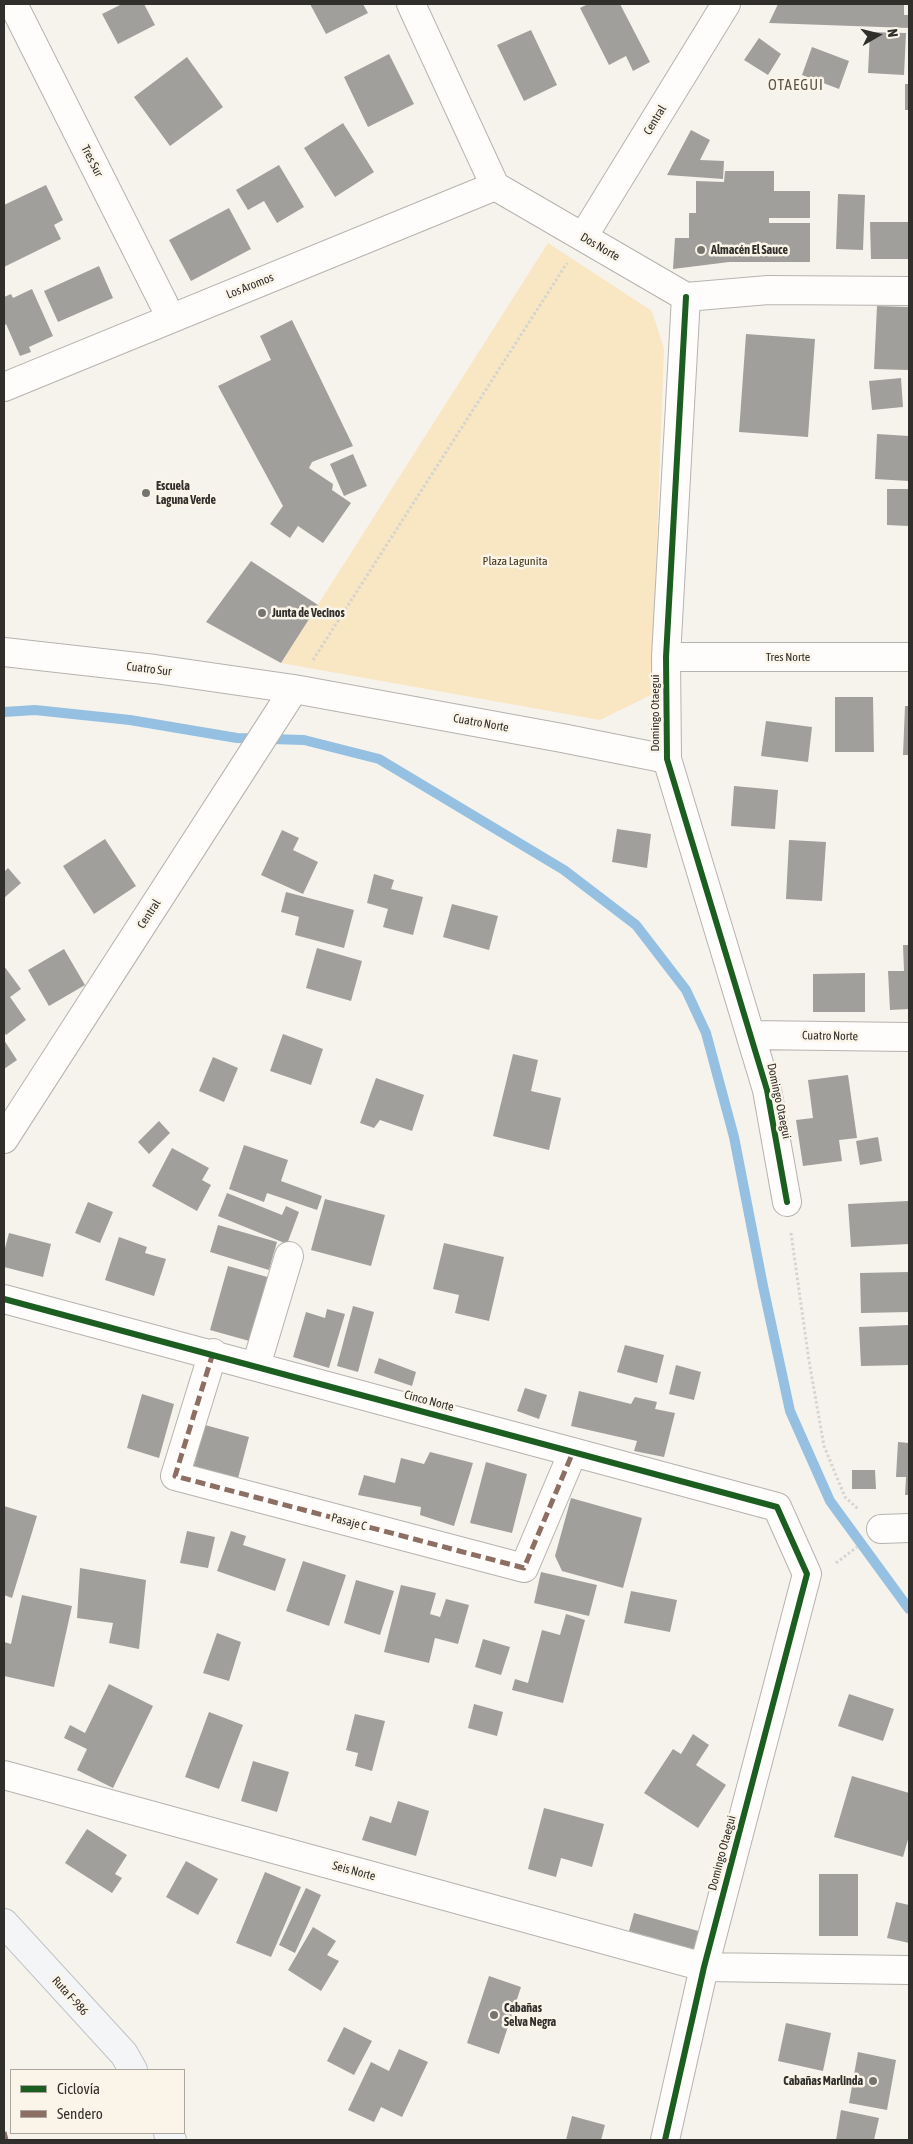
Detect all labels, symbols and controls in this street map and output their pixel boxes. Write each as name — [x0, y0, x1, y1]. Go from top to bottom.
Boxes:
north arrow — [853, 10, 903, 60]
text: N — [884, 28, 901, 38]
district label: OTAEGUI — [767, 76, 825, 94]
street label: Central — [641, 102, 669, 138]
street label: Tres Sur — [78, 143, 106, 179]
street label: Dos Norte — [578, 230, 622, 264]
place label: Almacén El Sauce — [711, 243, 788, 257]
marker: Almacén El Sauce — [695, 244, 707, 256]
street label: Los Aromos — [224, 270, 276, 302]
place label: Escuela Laguna Verde — [156, 479, 216, 507]
marker: Escuela Laguna Verde — [140, 487, 152, 499]
park label: Plaza Lagunita — [483, 554, 547, 568]
place label: Junta de Vecinos — [272, 606, 345, 620]
marker: Junta de Vecinos — [256, 607, 268, 619]
street label: Tres Norte — [766, 650, 810, 664]
street label: Cuatro Sur — [126, 659, 172, 679]
street label: Domingo Otaegui — [648, 675, 662, 751]
street label: Cuatro Norte — [452, 711, 510, 735]
street label: Central — [134, 897, 164, 931]
street label: Cuatro Norte — [802, 1028, 858, 1044]
street label: Domingo Otaegui — [764, 1062, 794, 1140]
street label: Cinco Norte — [403, 1387, 455, 1415]
street label: Pasaje C — [330, 1510, 368, 1534]
street label: Domingo Otaegui — [705, 1814, 739, 1892]
street label: Seis Norte — [331, 1858, 377, 1884]
street label: Ruta F-986 — [49, 1974, 91, 2018]
place label: Cabañas Selva Negra — [504, 2001, 556, 2029]
marker: Cabañas Selva Negra — [488, 2009, 500, 2021]
legend — [10, 2069, 185, 2134]
place label: Cabañas Marlinda — [783, 2074, 863, 2088]
marker: Cabañas Marlinda — [867, 2075, 879, 2087]
text: Ciclovía — [57, 2080, 100, 2097]
text: Sendero — [57, 2105, 103, 2122]

